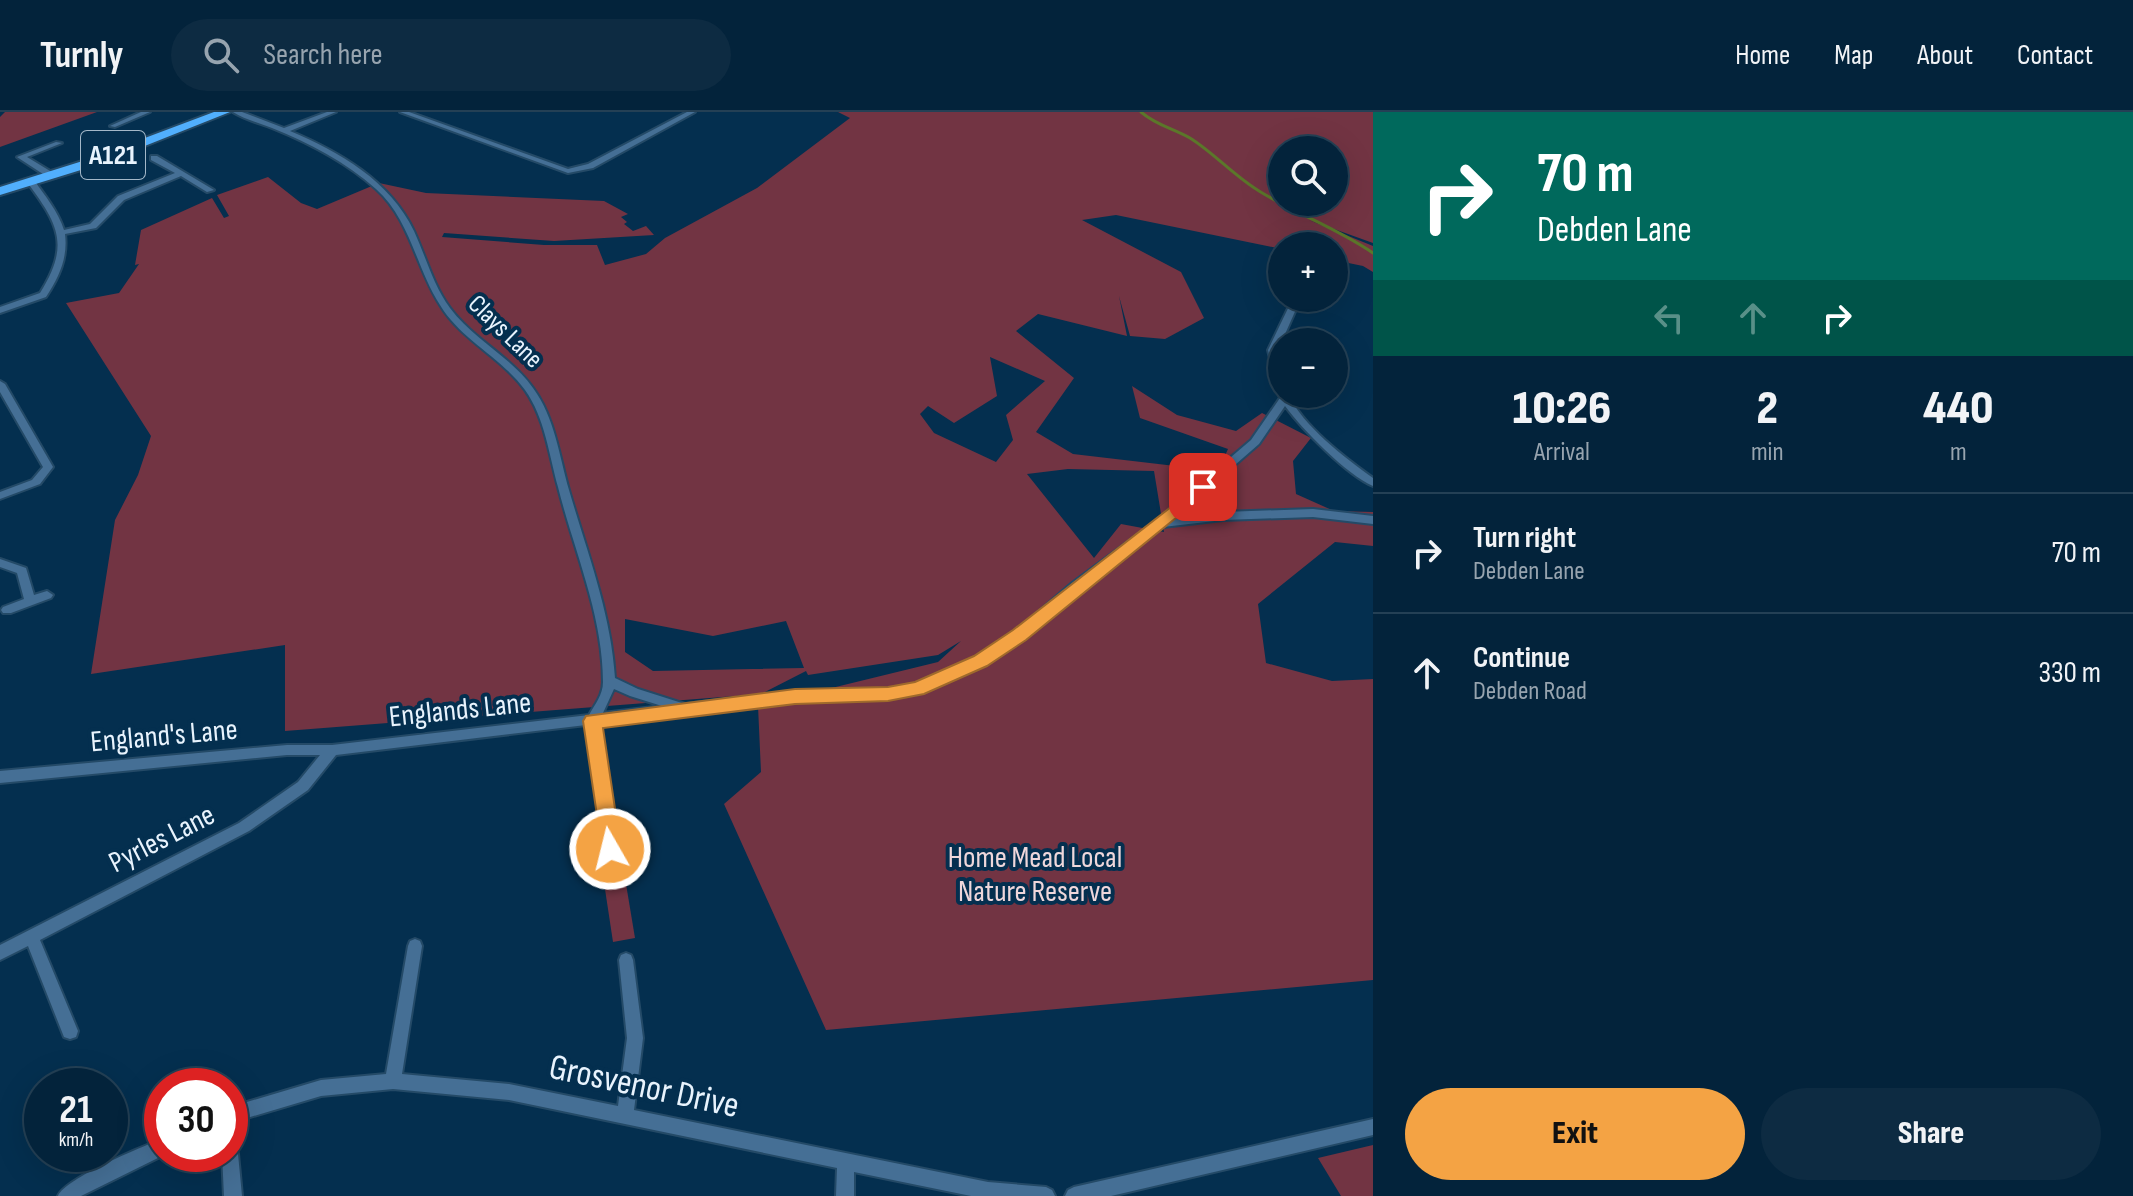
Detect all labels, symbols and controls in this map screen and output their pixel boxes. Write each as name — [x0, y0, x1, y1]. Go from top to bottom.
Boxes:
search box — [171, 19, 731, 91]
text: Turnly — [40, 33, 123, 78]
icon: search — [199, 33, 243, 77]
text: Search here — [263, 37, 383, 73]
text: Home — [1735, 39, 1790, 72]
text: Map — [1834, 39, 1873, 72]
text: About — [1917, 39, 1973, 72]
text: Contact — [2017, 39, 2093, 72]
road number: A121 — [81, 131, 145, 179]
map controls — [1268, 136, 1348, 408]
button: search — [1268, 136, 1348, 216]
text: 70 m — [1537, 141, 1634, 208]
icon: right — [1405, 144, 1509, 248]
text: Debden Lane — [1537, 209, 1692, 252]
button: + — [1268, 232, 1348, 312]
street label: Clays Lane — [461, 289, 549, 375]
icon: left — [1647, 296, 1691, 340]
icon: ahead — [1731, 296, 1775, 340]
icon: right — [1815, 296, 1859, 340]
button: − — [1268, 328, 1348, 408]
text: 10:26 — [1512, 380, 1611, 437]
text: 2 — [1756, 380, 1778, 437]
text: 440 — [1923, 380, 1993, 437]
text: Arrival — [1534, 437, 1590, 468]
text: min — [1751, 437, 1784, 468]
text: m — [1950, 437, 1967, 468]
pin — [1169, 453, 1237, 521]
icon: arrive — [1181, 465, 1225, 509]
text: Turn right — [1473, 520, 1576, 556]
icon: right — [1405, 531, 1449, 575]
text: 70 m — [2052, 535, 2101, 571]
text: Debden Lane — [1473, 556, 1585, 587]
text: Continue — [1473, 640, 1570, 676]
icon: ahead — [1405, 651, 1449, 695]
text: 330 m — [2038, 655, 2101, 691]
text: Debden Road — [1473, 676, 1587, 707]
street label: Englands Lane — [387, 685, 533, 735]
street label: England's Lane — [89, 712, 239, 760]
street label: Pyrles Lane — [103, 797, 221, 881]
position arrow — [568, 807, 652, 891]
park label: Home Mead Local Nature Reserve — [948, 840, 1122, 910]
street label: Grosvenor Drive — [545, 1046, 743, 1128]
speed limit sign: 30 — [144, 1068, 248, 1172]
text: 21 — [59, 1086, 93, 1134]
button: Exit — [1405, 1088, 1745, 1180]
button: Share — [1761, 1088, 2101, 1180]
text: km/h — [59, 1128, 93, 1152]

